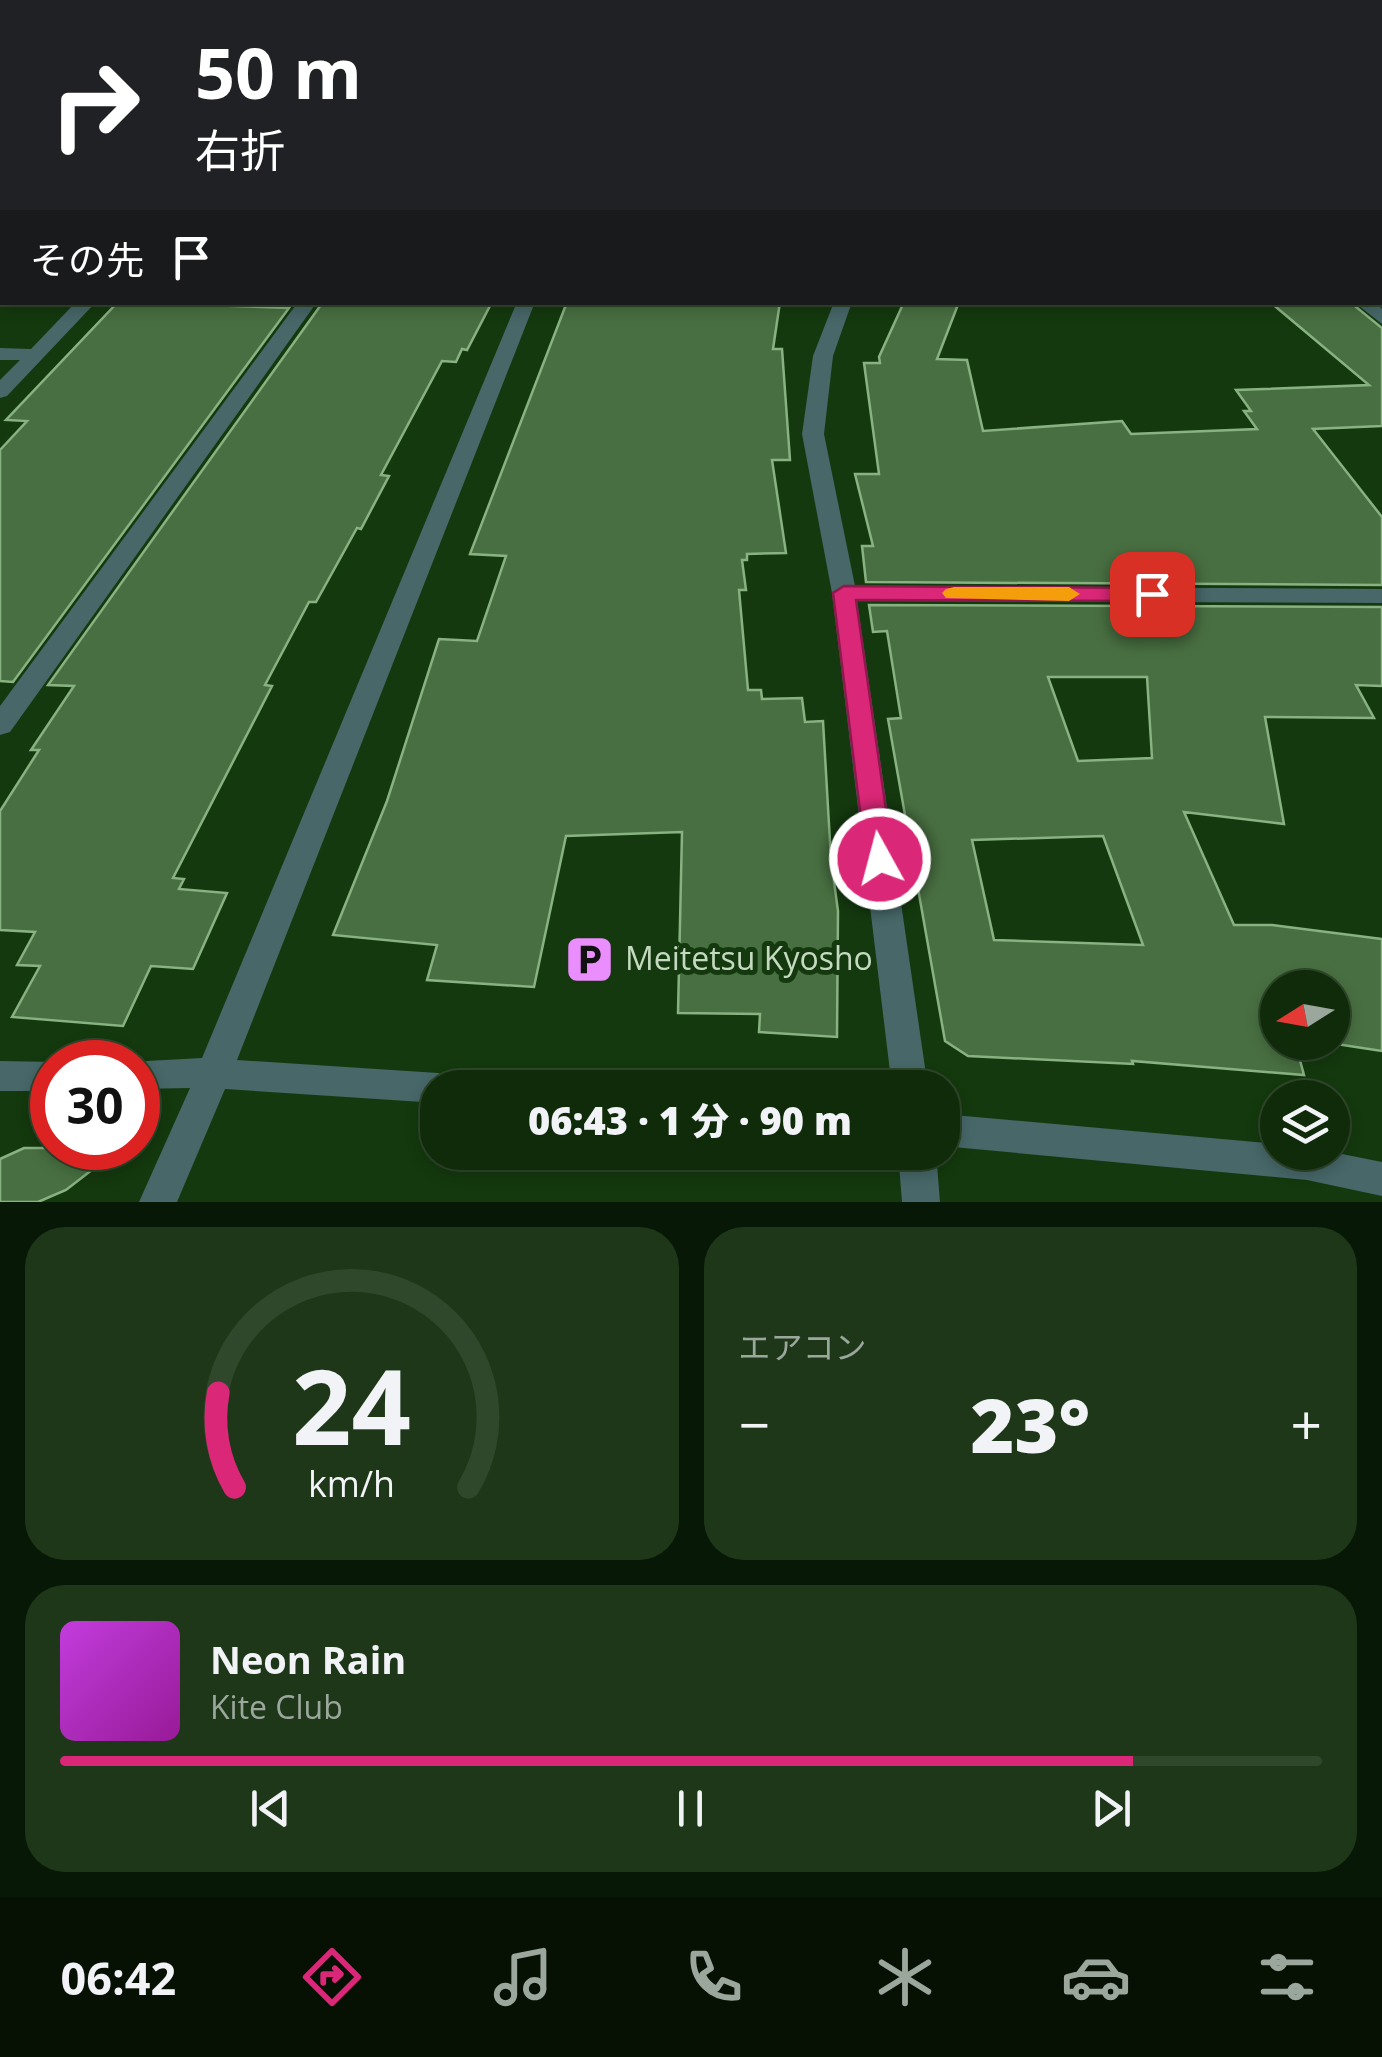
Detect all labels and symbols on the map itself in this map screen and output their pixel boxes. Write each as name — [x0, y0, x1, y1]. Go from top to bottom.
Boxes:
pin — [1110, 552, 1195, 637]
position arrow — [828, 807, 932, 911]
parking icon: Meitetsu Kyosho — [564, 933, 616, 985]
place label: Meitetsu Kyosho — [625, 936, 873, 979]
north arrow — [1260, 970, 1350, 1060]
speed limit sign: 30 — [30, 1040, 160, 1170]

